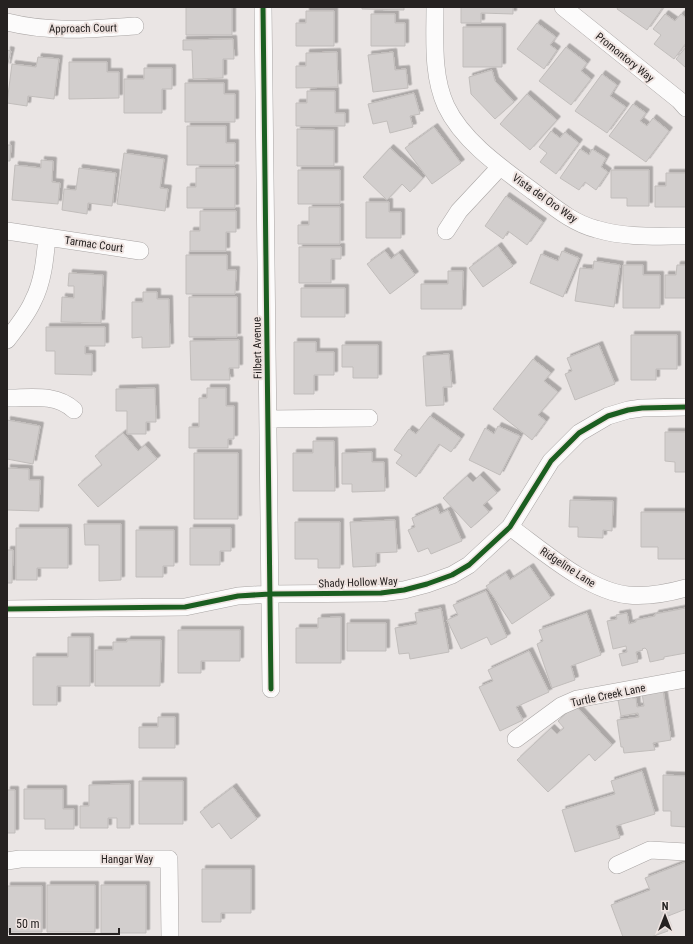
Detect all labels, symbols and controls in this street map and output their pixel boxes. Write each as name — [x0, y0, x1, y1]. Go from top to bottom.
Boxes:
street label: Approach Court — [49, 21, 117, 36]
street label: Promontory Way — [593, 30, 657, 85]
street label: Vista del Oro Way — [510, 171, 580, 226]
street label: Tarmac Court — [64, 234, 124, 255]
street label: Filbert Avenue — [250, 317, 265, 379]
street label: Ridgeline Lane — [538, 545, 598, 590]
street label: Shady Hollow Way — [318, 575, 398, 590]
street label: Turtle Creek Lane — [570, 681, 647, 710]
street label: Hangar Way — [101, 853, 153, 866]
north arrow — [645, 896, 685, 936]
text: N — [662, 900, 669, 913]
scale bar — [10, 910, 119, 936]
text: 50 m — [16, 917, 40, 931]

